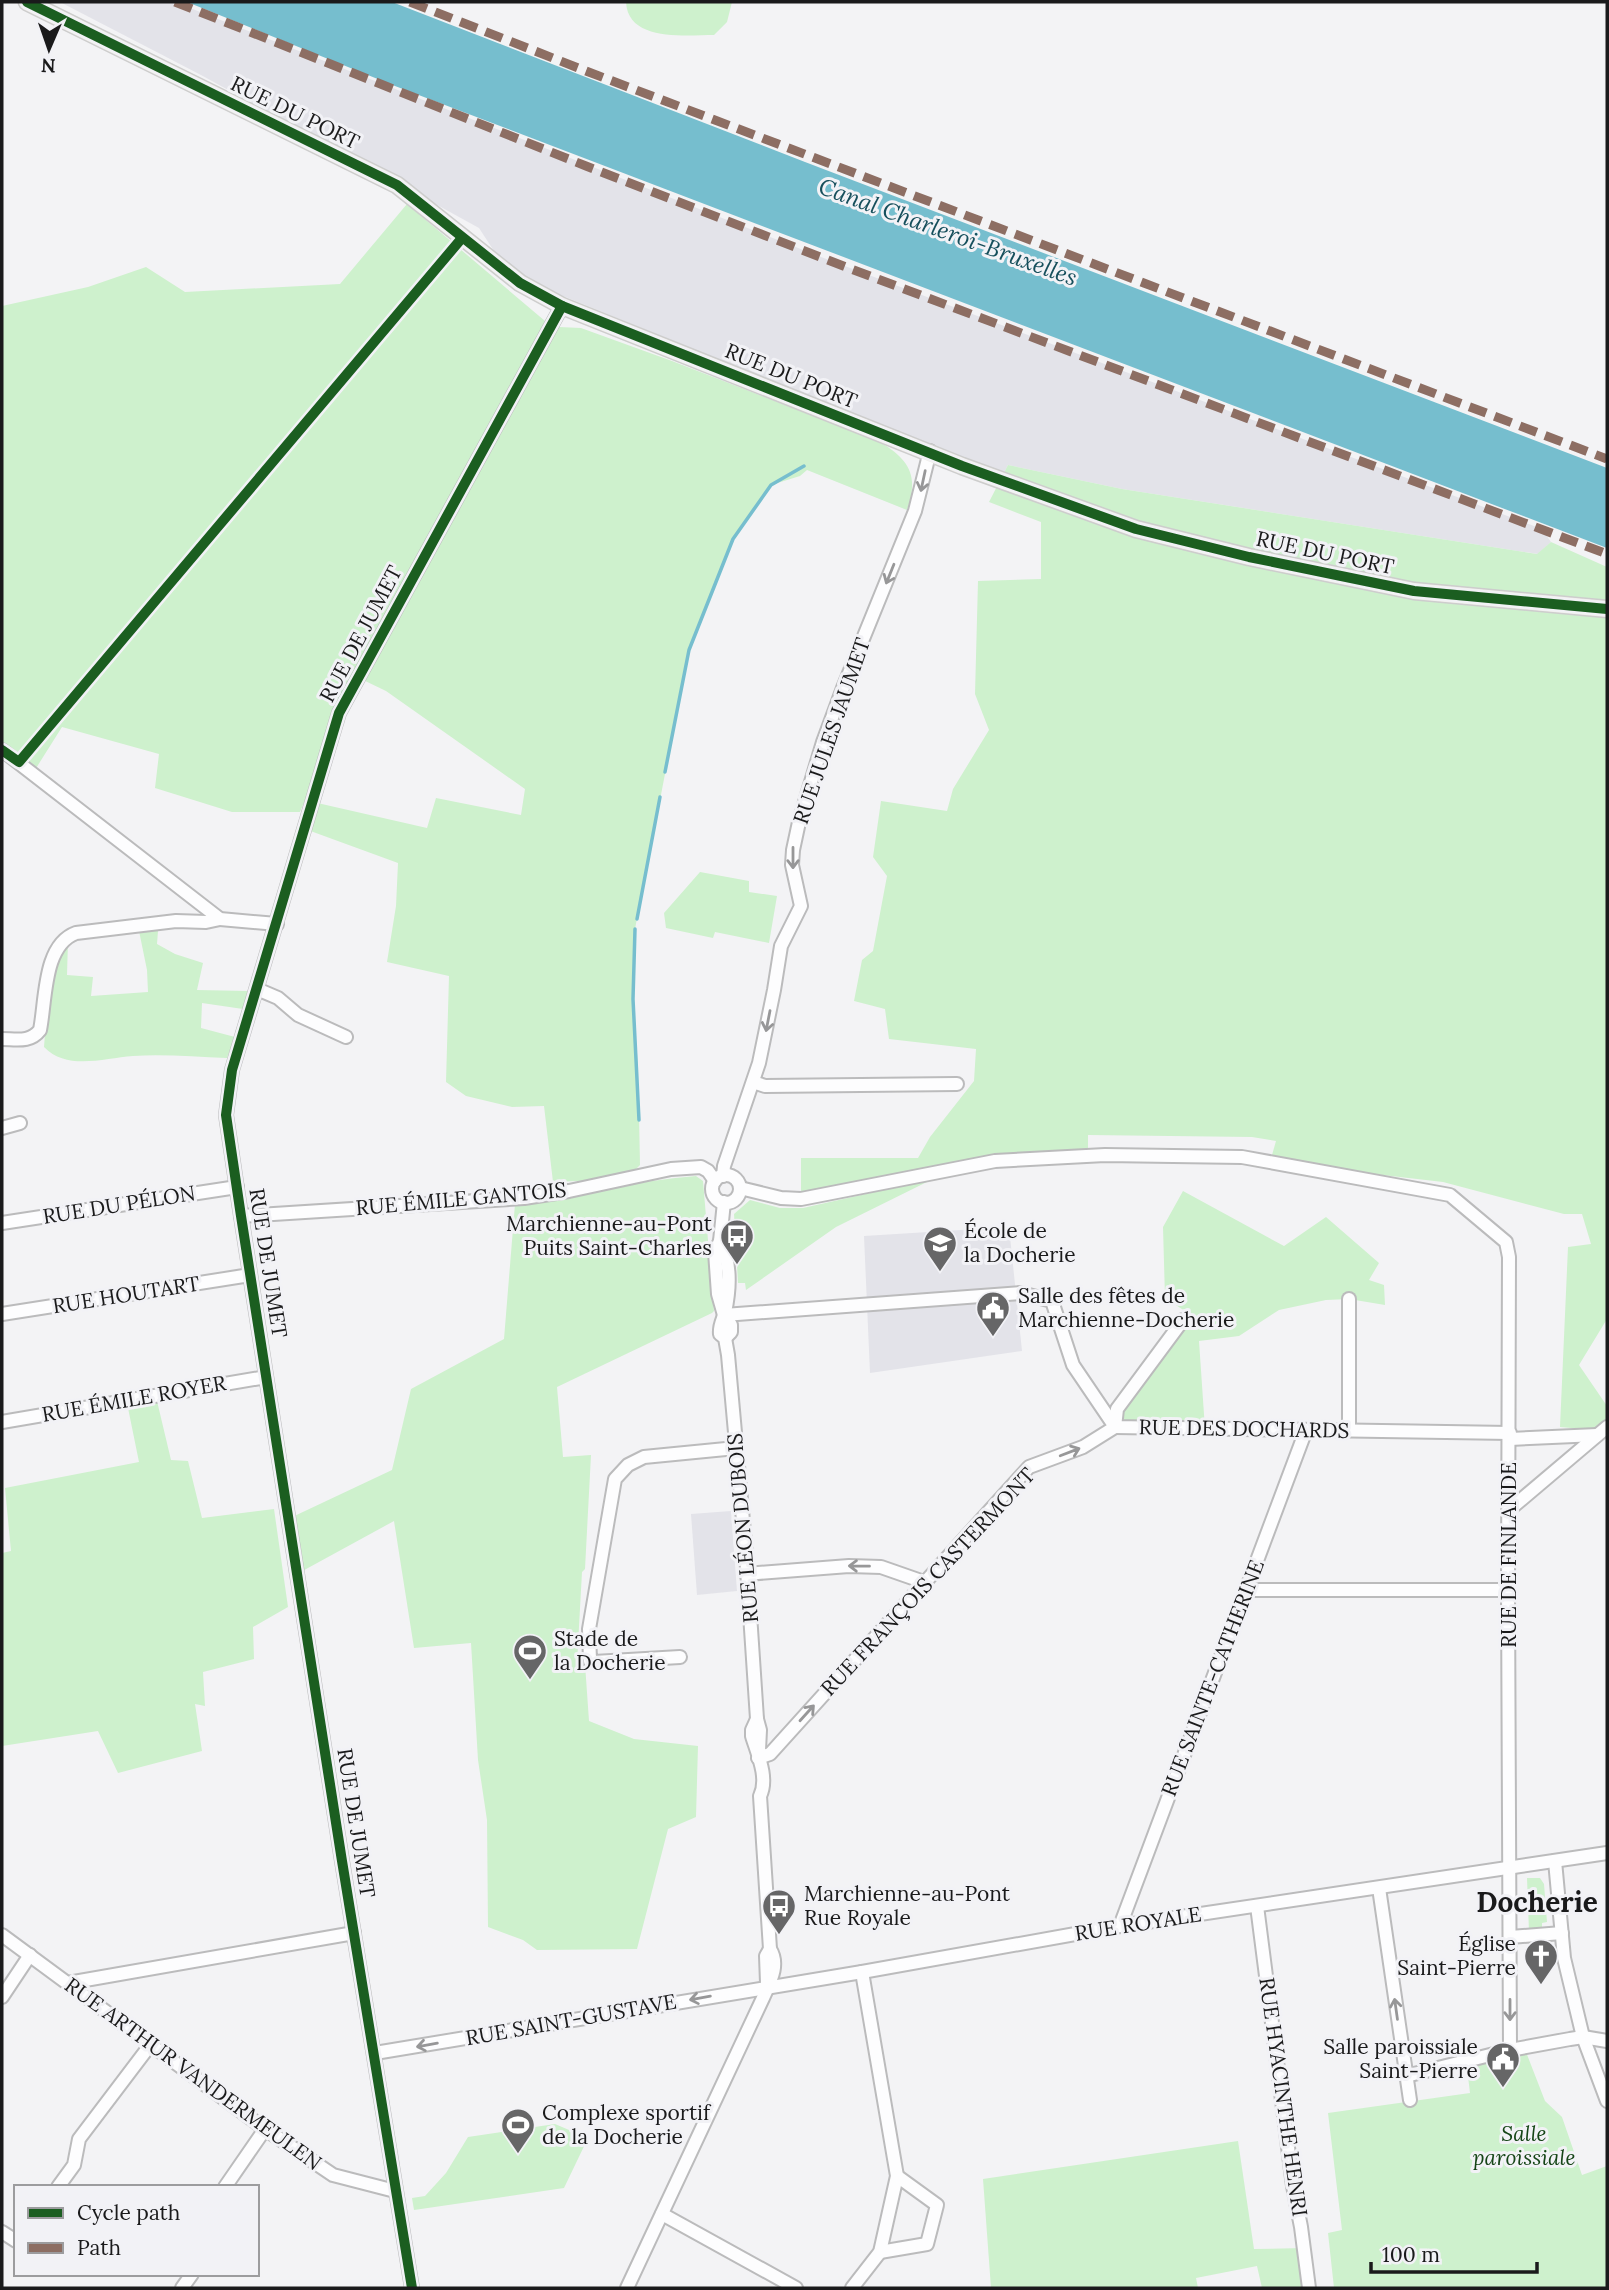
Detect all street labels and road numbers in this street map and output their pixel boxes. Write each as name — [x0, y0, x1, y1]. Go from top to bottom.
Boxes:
street label: RUE DU PORT — [226, 70, 364, 155]
street label: RUE DU PORT — [721, 337, 861, 414]
street label: RUE DU PORT — [1254, 525, 1396, 580]
street label: RUE DE JUMET — [313, 561, 408, 707]
street label: RUE JULES JAUMET — [787, 634, 876, 828]
street label: RUE ÉMILE GANTOIS — [354, 1176, 568, 1221]
street label: RUE DU PÉLON — [41, 1179, 197, 1230]
street label: RUE DE JUMET — [243, 1186, 294, 1340]
street label: RUE HOUTART — [50, 1270, 201, 1319]
street label: RUE ÉMILE ROYER — [40, 1369, 229, 1428]
street label: RUE DES DOCHARDS — [1138, 1413, 1350, 1444]
street label: RUE LÉON DUBOIS — [721, 1432, 764, 1624]
street label: RUE FRANÇOIS CASTERMONT — [815, 1462, 1041, 1701]
street label: RUE DE FINLANDE — [1495, 1462, 1522, 1648]
street label: RUE SAINTE-CATHERINE — [1155, 1556, 1270, 1800]
street label: RUE DE JUMET — [331, 1746, 382, 1900]
street label: RUE ROYALE — [1073, 1900, 1203, 1947]
street label: RUE ARTHUR VANDERMEULEN — [60, 1971, 327, 2176]
street label: RUE HYACINTHE HENRI — [1253, 1976, 1314, 2218]
street label: RUE SAINT-GUSTAVE — [463, 1988, 678, 2051]

